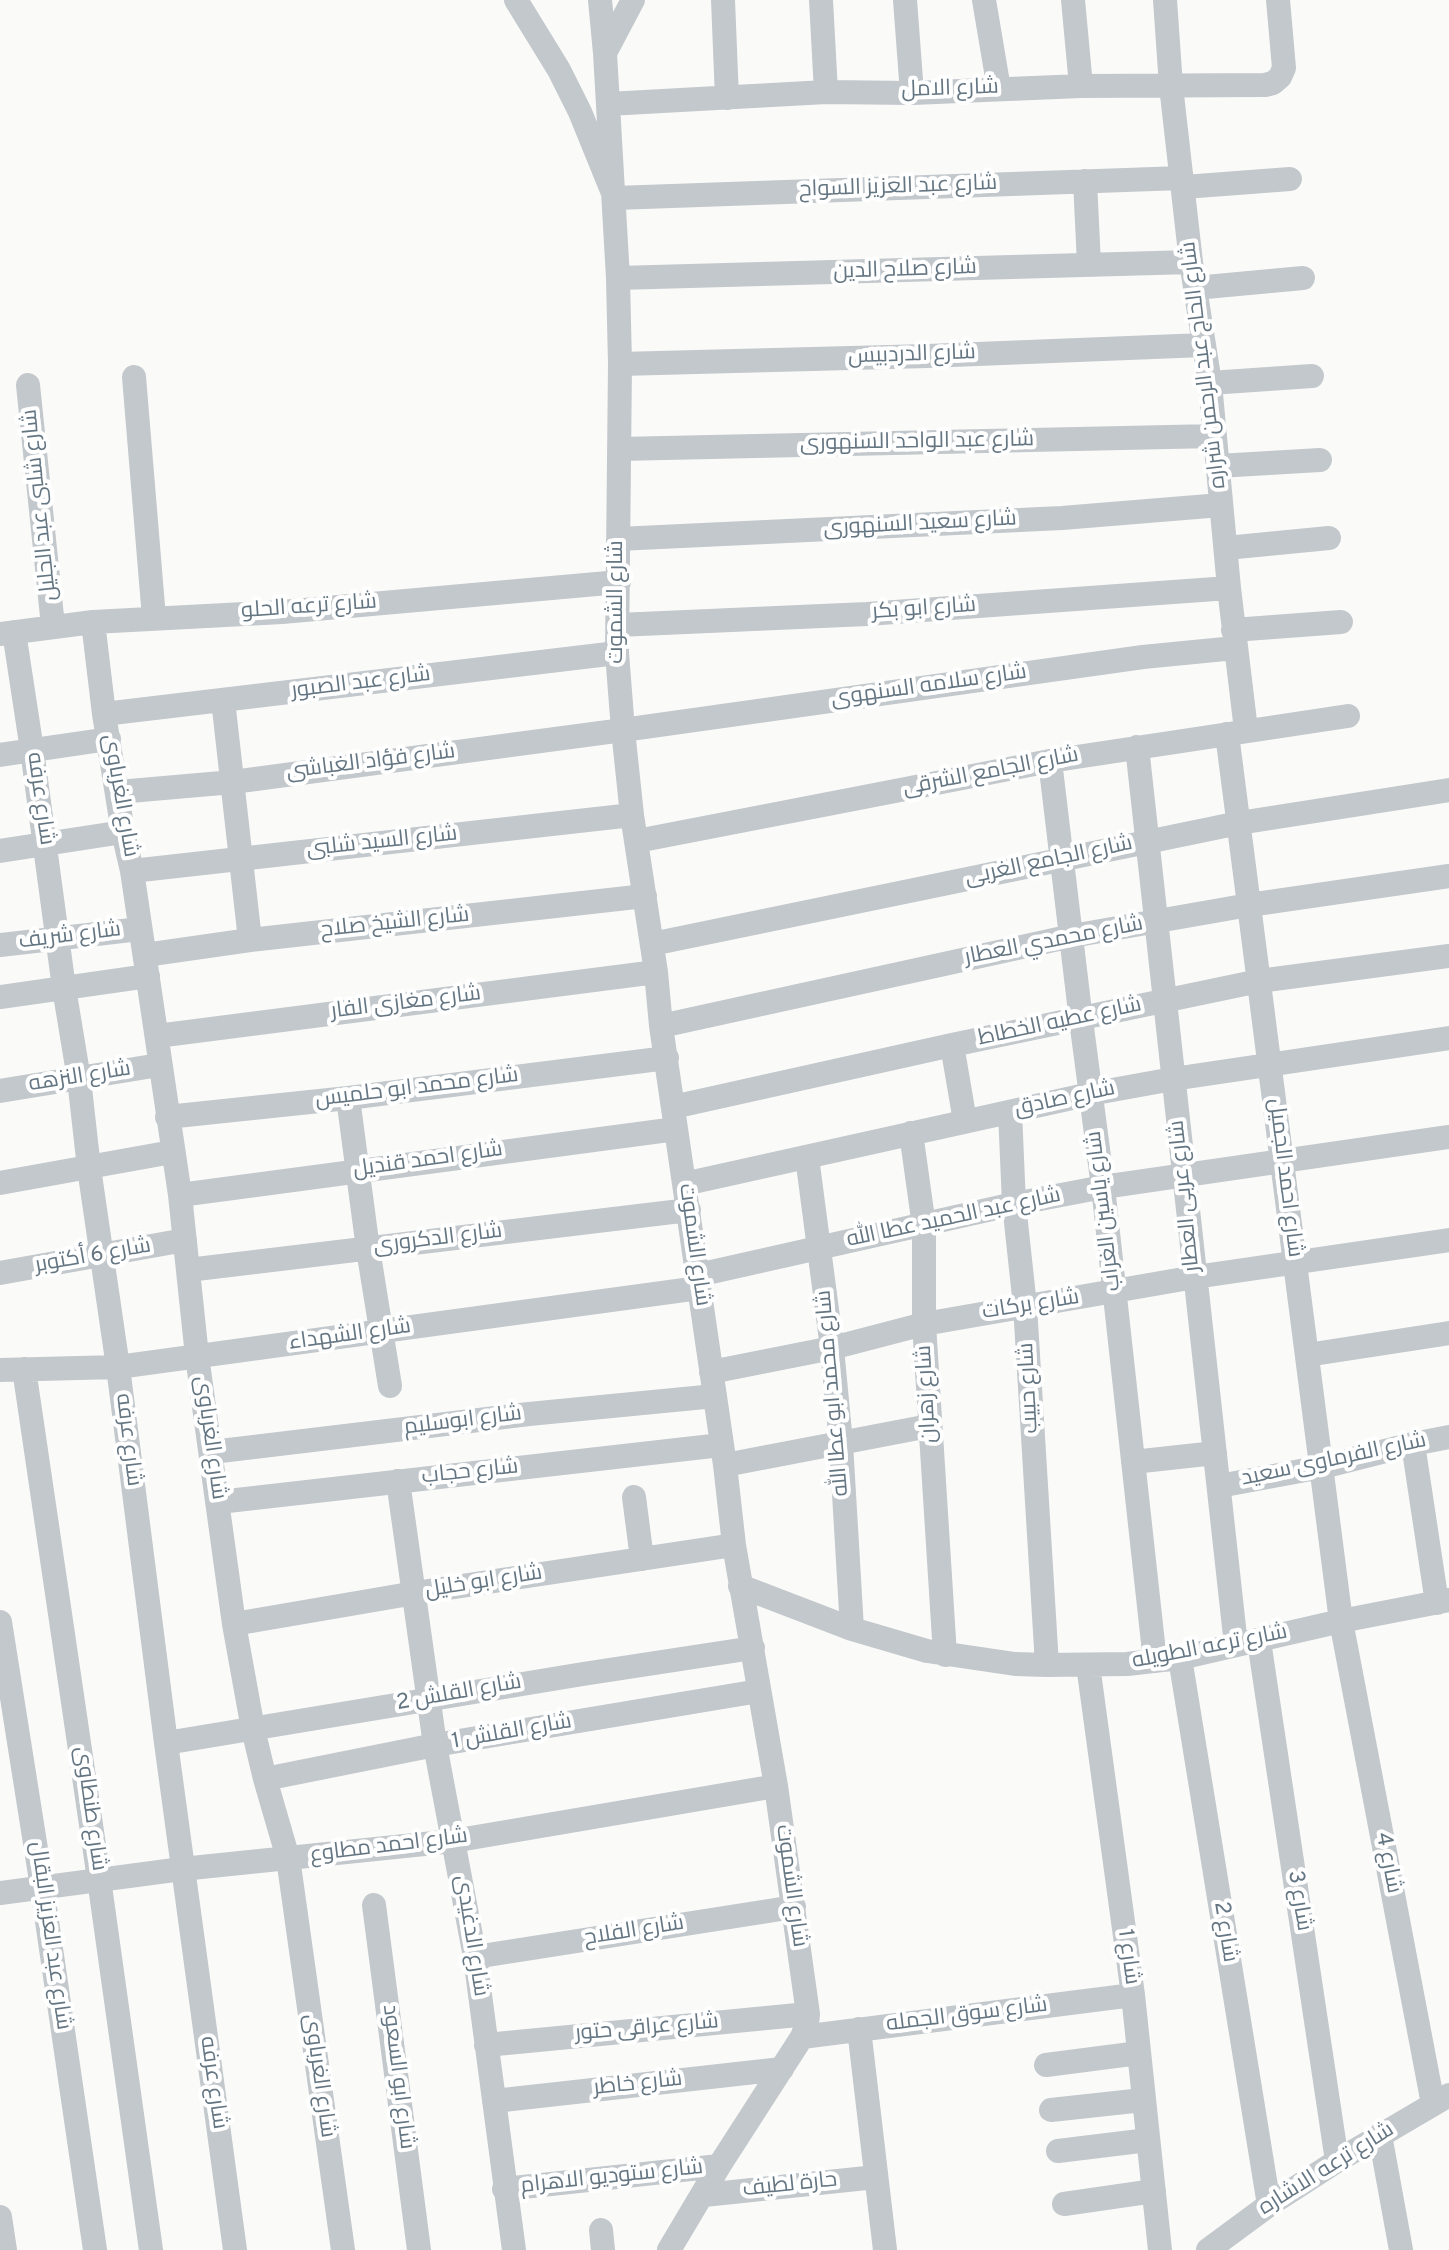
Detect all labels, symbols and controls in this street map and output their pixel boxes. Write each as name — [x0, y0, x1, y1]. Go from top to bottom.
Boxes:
street label: شارع الامل — [901, 75, 999, 105]
street label: شارع عبد العزيز السواح — [798, 171, 998, 205]
street label: شارع الحاج عبد الرحمن شراره — [1177, 240, 1233, 490]
street label: شارع صلاح الدين — [833, 255, 977, 287]
street label: شارع الدردبيس — [848, 341, 976, 371]
street label: شارع شلبى عبد الجليل — [18, 408, 64, 602]
street label: شارع عبد الواحد السنهورى — [800, 428, 1034, 458]
street label: شارع سعيد السنهورى — [823, 507, 1017, 543]
street label: شارع الشموت — [605, 540, 631, 664]
street label: شارع ترعه الحلو — [240, 590, 378, 626]
street label: شارع ابو بكر — [871, 593, 977, 627]
street label: شارع سلامه السنهوى — [830, 660, 1028, 714]
street label: شارع عبد الصبور — [290, 662, 432, 706]
street label: شارع الغرباوى — [95, 732, 143, 860]
street label: شارع فؤاد الغباشى — [285, 740, 457, 786]
street label: شارع الجامع الشرقى — [901, 743, 1081, 803]
street label: شارع عرفه — [19, 751, 59, 847]
street label: شارع السيد شلبى — [305, 822, 459, 864]
street label: شارع الجامع الغربى — [963, 831, 1135, 893]
street label: شارع الشيخ صلاح — [319, 903, 471, 945]
street label: شارع محمدي العطار — [962, 912, 1146, 972]
street label: شارع شريف — [17, 918, 123, 956]
street label: شارع مغازى الفار — [329, 982, 483, 1026]
street label: شارع عطيه الخطاط — [976, 993, 1144, 1053]
street label: شارع النزهه — [27, 1057, 133, 1099]
street label: شارع محمد ابو حلميس — [314, 1063, 520, 1115]
street label: شارع صادق — [1012, 1076, 1118, 1124]
street label: شارع احمد الجميل — [1261, 1097, 1307, 1259]
street label: شارع عربى العطار — [1165, 1119, 1207, 1273]
street label: شارع ياسين الغراب — [1082, 1129, 1128, 1293]
street label: شارع احمد قنديل — [352, 1137, 504, 1185]
street label: شارع الشموت — [671, 1182, 715, 1308]
street label: شارع عبد الحميد عطا الله — [845, 1183, 1063, 1255]
street label: شارع الدكرورى — [372, 1219, 504, 1261]
street label: شارع 6 أكتوبر — [33, 1234, 153, 1280]
street label: شارع بركات — [981, 1285, 1081, 1327]
street label: شارع محمد ابو عطا الله — [812, 1289, 856, 1497]
street label: شارع الشهداء — [287, 1314, 413, 1358]
street label: شارع حبيب — [1014, 1342, 1046, 1434]
street label: شارع زهران — [912, 1344, 944, 1444]
street label: شارع الغرباوى — [187, 1375, 231, 1501]
street label: شارع عرفه — [108, 1392, 146, 1488]
street label: شارع ابوسليم — [403, 1402, 523, 1442]
street label: شارع الفرماوى سعيد — [1239, 1429, 1429, 1493]
street label: شارع حجاب — [420, 1455, 520, 1491]
street label: شارع ابو خليل — [424, 1561, 544, 1605]
street label: شارع ترعه الطويله — [1130, 1620, 1290, 1676]
street label: شارع القلش 2 — [394, 1670, 524, 1718]
street label: شارع القلش 1 — [450, 1709, 574, 1757]
street label: شارع طنطاوى — [67, 1745, 111, 1873]
street label: شارع الشموت — [768, 1823, 812, 1949]
street label: شارع احمد مطاوع — [309, 1824, 469, 1870]
street label: شارع 4 — [1368, 1830, 1406, 1896]
street label: شارع عبد العزيز البقال — [23, 1840, 75, 2032]
street label: شارع 3 — [1280, 1869, 1316, 1933]
street label: شارع الدغيدى — [447, 1873, 493, 1999]
street label: شارع 2 — [1206, 1900, 1242, 1964]
street label: شارع الفلاح — [582, 1911, 686, 1953]
street label: شارع 1 — [1110, 1927, 1144, 1987]
street label: شارع سوق الجمله — [885, 1993, 1049, 2039]
street label: شارع ابو السعود — [375, 2003, 419, 2151]
street label: شارع عراقى حتور — [574, 2010, 720, 2048]
street label: شارع الغرباوى — [296, 2013, 340, 2139]
street label: شارع عرفه — [192, 2035, 232, 2131]
street label: شارع خاطر — [592, 2067, 684, 2103]
street label: شارع ترعه الاشاره — [1254, 2118, 1400, 2222]
street label: شارع ستوديو الاهرام — [519, 2155, 705, 2201]
street label: حارة لطيف — [742, 2168, 838, 2204]

